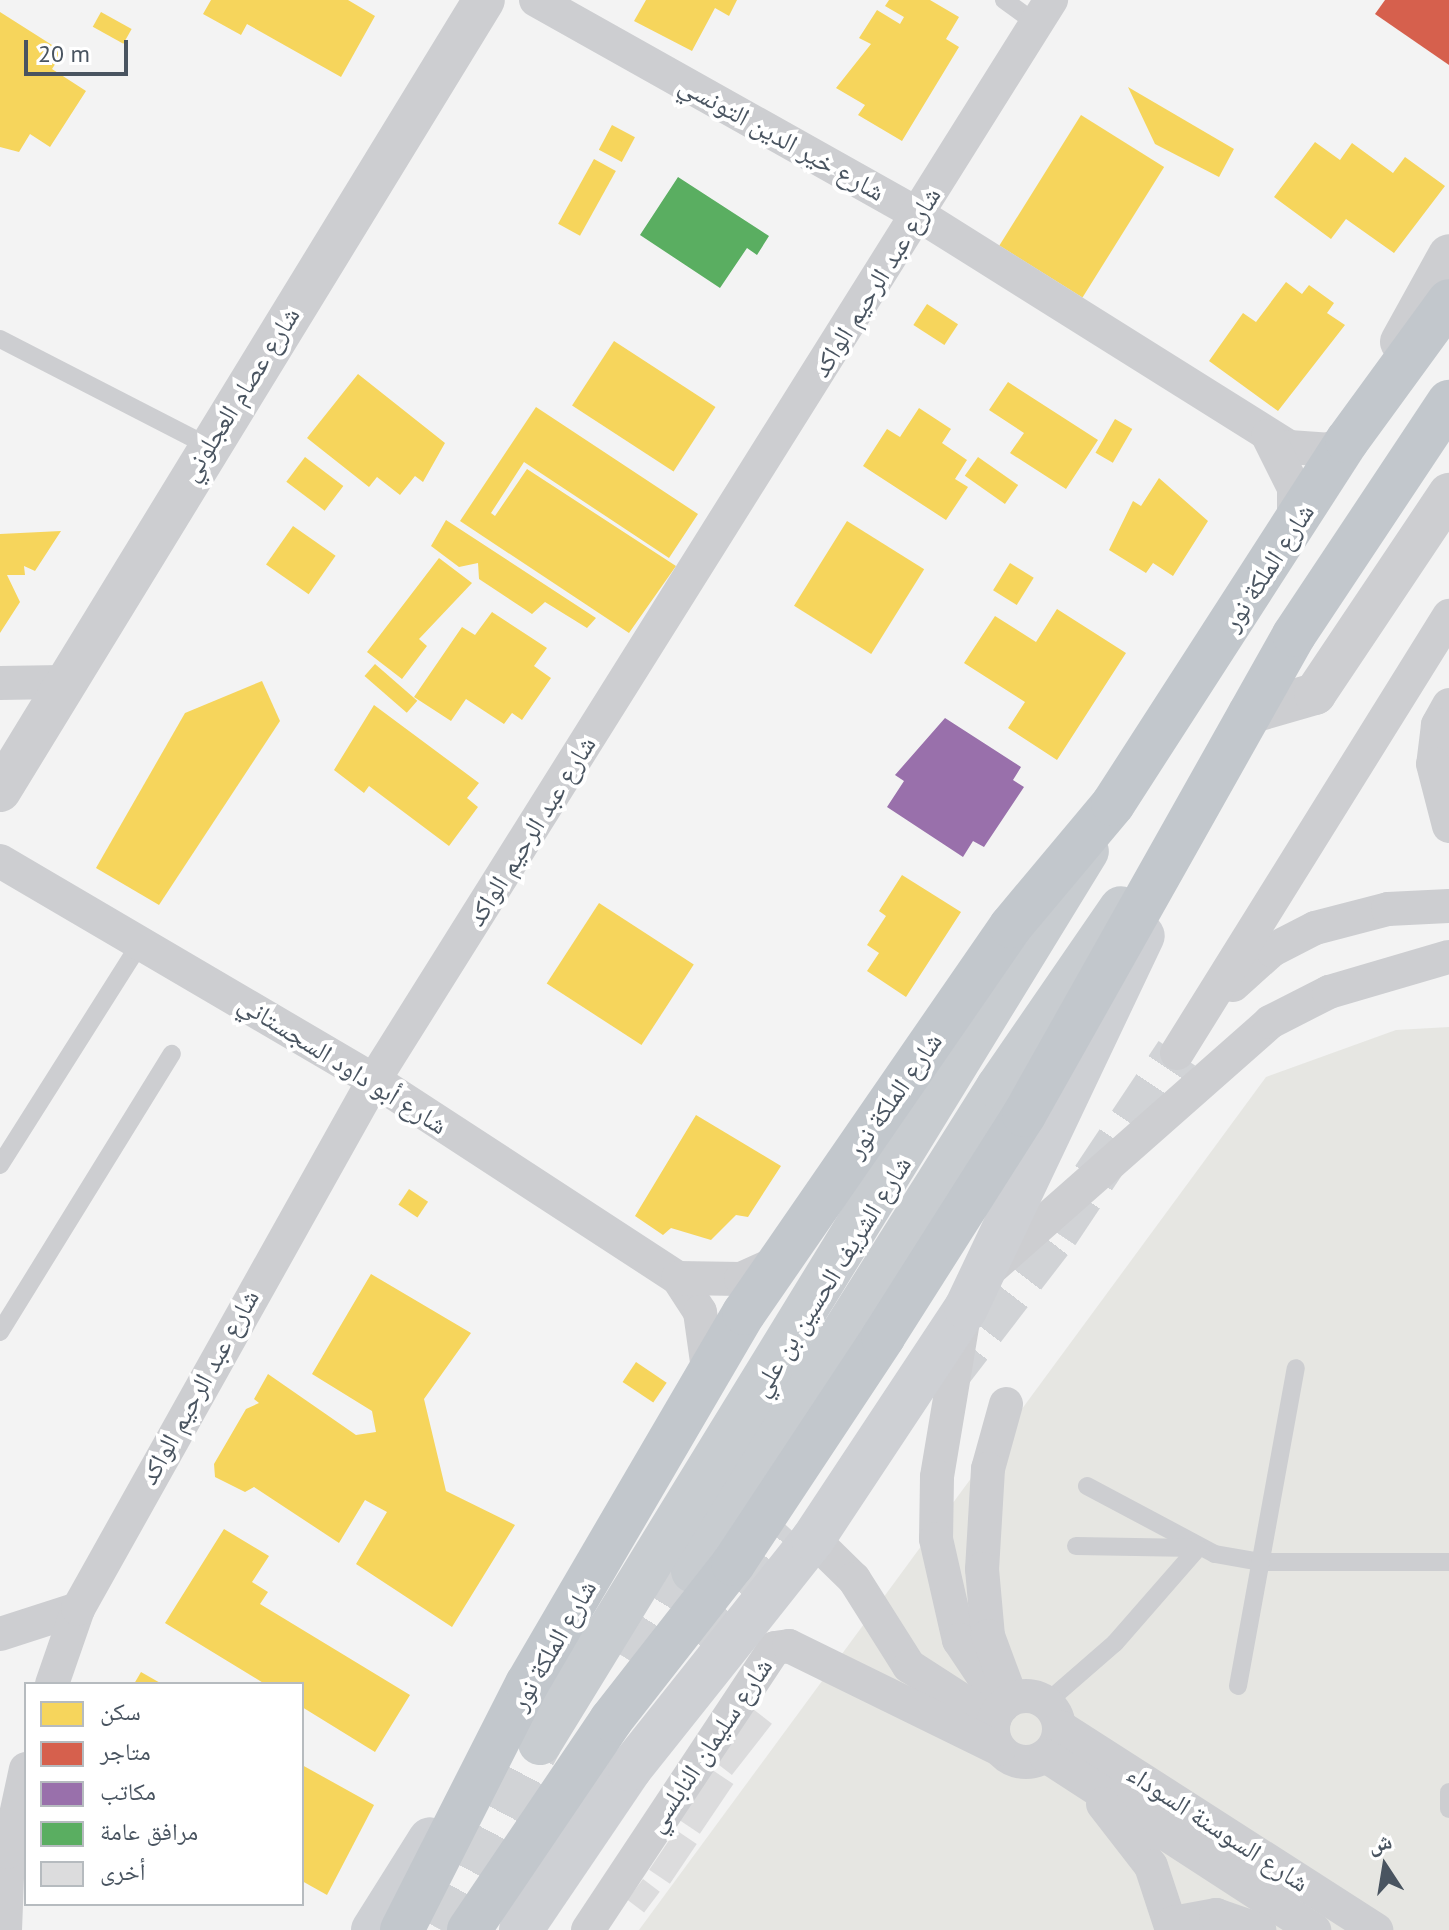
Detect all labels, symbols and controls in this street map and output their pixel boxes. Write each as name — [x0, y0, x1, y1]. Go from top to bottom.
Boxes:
scale bar — [28, 24, 132, 74]
text: 20 m — [38, 38, 90, 69]
street label: شارع خير الدين التونسي — [674, 69, 890, 207]
street label: شارع عبد الرحيم الواكد — [805, 181, 947, 383]
street label: شارع عصام العجلوني — [174, 301, 306, 487]
street label: شارع الملكة نور — [1215, 498, 1321, 636]
street label: شارع عبد الرحيم الواكد — [460, 730, 602, 932]
street label: شارع أبو داود السجستاني — [233, 987, 453, 1141]
street label: شارع الملكة نور — [840, 1027, 948, 1163]
street label: شارع الشريف الحسين بن علي — [744, 1150, 918, 1402]
street label: شارع عبد الرحيم الواكد — [132, 1284, 266, 1490]
street label: شارع الملكة نور — [503, 1574, 603, 1716]
street label: شارع سليمان النابلسي — [639, 1652, 779, 1838]
legend — [24, 1682, 304, 1906]
text: سكن — [100, 1696, 141, 1727]
text: متاجر — [100, 1736, 151, 1767]
street label: شارع السوسنة السوداء — [1121, 1758, 1315, 1898]
text: مكاتب — [100, 1776, 156, 1807]
text: مرافق عامة — [100, 1816, 198, 1847]
north arrow — [1345, 1826, 1425, 1906]
text: ش — [1366, 1826, 1394, 1859]
text: أخرى — [100, 1856, 146, 1887]

